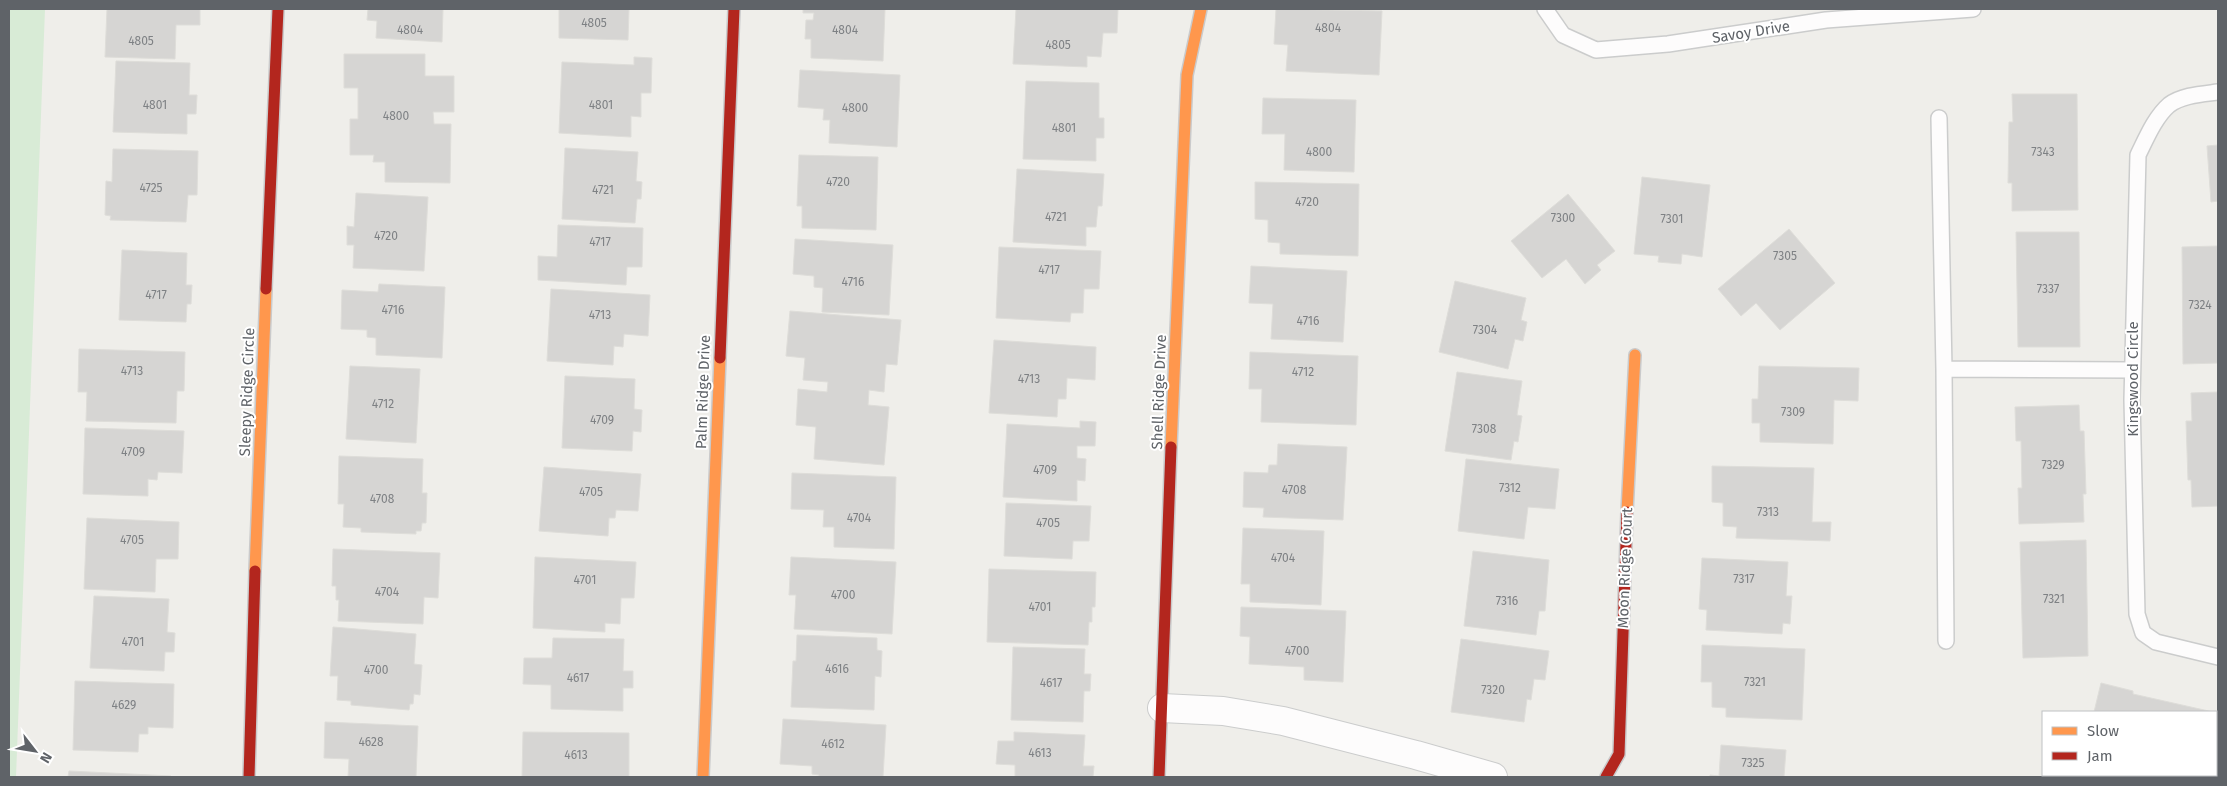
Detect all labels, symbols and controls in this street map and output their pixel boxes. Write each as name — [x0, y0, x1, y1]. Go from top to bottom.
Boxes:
house number: 4805 — [581, 16, 607, 30]
street label: Savoy Drive — [1711, 17, 1791, 47]
house number: 4804 — [1315, 21, 1342, 35]
house number: 4804 — [397, 23, 424, 37]
house number: 4804 — [832, 23, 859, 37]
house number: 4805 — [128, 34, 154, 48]
house number: 4805 — [1045, 38, 1071, 52]
house number: 4801 — [143, 98, 167, 112]
house number: 4801 — [589, 98, 613, 112]
house number: 4800 — [842, 101, 868, 115]
house number: 4800 — [383, 109, 409, 123]
house number: 4801 — [1052, 121, 1076, 135]
house number: 4800 — [1306, 145, 1332, 159]
house number: 7343 — [2031, 145, 2055, 159]
house number: 4720 — [826, 175, 850, 189]
house number: 4725 — [139, 181, 163, 195]
house number: 4721 — [592, 183, 614, 197]
house number: 4720 — [1295, 195, 1319, 209]
house number: 4721 — [1045, 210, 1067, 224]
house number: 7300 — [1551, 211, 1576, 225]
house number: 7301 — [1661, 212, 1683, 226]
house number: 4720 — [374, 229, 398, 243]
house number: 4717 — [589, 235, 611, 249]
house number: 7305 — [1773, 249, 1797, 263]
house number: 4717 — [1038, 263, 1060, 277]
house number: 4716 — [842, 275, 864, 289]
house number: 7337 — [2037, 282, 2059, 296]
house number: 4717 — [145, 288, 167, 302]
house number: 7324 — [2188, 298, 2212, 312]
house number: 4716 — [382, 303, 404, 317]
house number: 4713 — [589, 308, 611, 322]
house number: 4716 — [1297, 314, 1319, 328]
street label: Kingswood Circle — [2124, 321, 2142, 437]
house number: 7304 — [1473, 323, 1498, 337]
street label: Sleepy Ridge Circle — [236, 327, 258, 457]
street label: Shell Ridge Drive — [1148, 334, 1170, 450]
street label: Palm Ridge Drive — [692, 335, 714, 449]
house number: 4713 — [121, 364, 143, 378]
house number: 4712 — [1292, 365, 1314, 379]
house number: 4713 — [1018, 372, 1040, 386]
house number: 4712 — [372, 397, 394, 411]
house number: 7309 — [1781, 405, 1805, 419]
house number: 4709 — [590, 413, 614, 427]
house number: 7308 — [1472, 422, 1497, 436]
house number: 4709 — [121, 445, 145, 459]
house number: 7329 — [2041, 458, 2065, 472]
house number: 4709 — [1033, 463, 1057, 477]
house number: 7312 — [1499, 481, 1521, 495]
house number: 4708 — [1282, 483, 1307, 497]
house number: 4705 — [579, 485, 603, 499]
house number: 4708 — [370, 492, 395, 506]
house number: 7313 — [1757, 505, 1779, 519]
street label: Moon Ridge Court — [1614, 507, 1636, 629]
house number: 4704 — [847, 511, 872, 525]
house number: 4705 — [1036, 516, 1060, 530]
house number: 4705 — [120, 533, 144, 547]
house number: 4704 — [1271, 551, 1296, 565]
house number: 7317 — [1733, 572, 1755, 586]
house number: 4701 — [574, 573, 596, 587]
house number: 4704 — [375, 585, 400, 599]
house number: 4700 — [831, 588, 856, 602]
house number: 7321 — [2043, 592, 2065, 606]
house number: 7316 — [1496, 594, 1518, 608]
house number: 4701 — [1029, 600, 1051, 614]
house number: 4701 — [122, 635, 144, 649]
house number: 4700 — [1285, 644, 1310, 658]
house number: 4616 — [825, 662, 849, 676]
house number: 4700 — [364, 663, 389, 677]
house number: 4617 — [567, 671, 589, 685]
house number: 7321 — [1744, 675, 1766, 689]
house number: 4617 — [1040, 676, 1062, 690]
house number: 7320 — [1481, 683, 1505, 697]
house number: 4629 — [112, 698, 136, 712]
legend — [2042, 711, 2217, 776]
text: Slow — [2087, 722, 2119, 740]
north arrow — [10, 726, 60, 776]
house number: 4628 — [358, 735, 384, 749]
house number: 4612 — [821, 737, 845, 751]
house number: 4613 — [1028, 746, 1052, 760]
text: Jam — [2087, 747, 2113, 765]
house number: 4613 — [564, 748, 588, 762]
text: N — [36, 749, 55, 766]
house number: 7325 — [1741, 756, 1765, 770]

